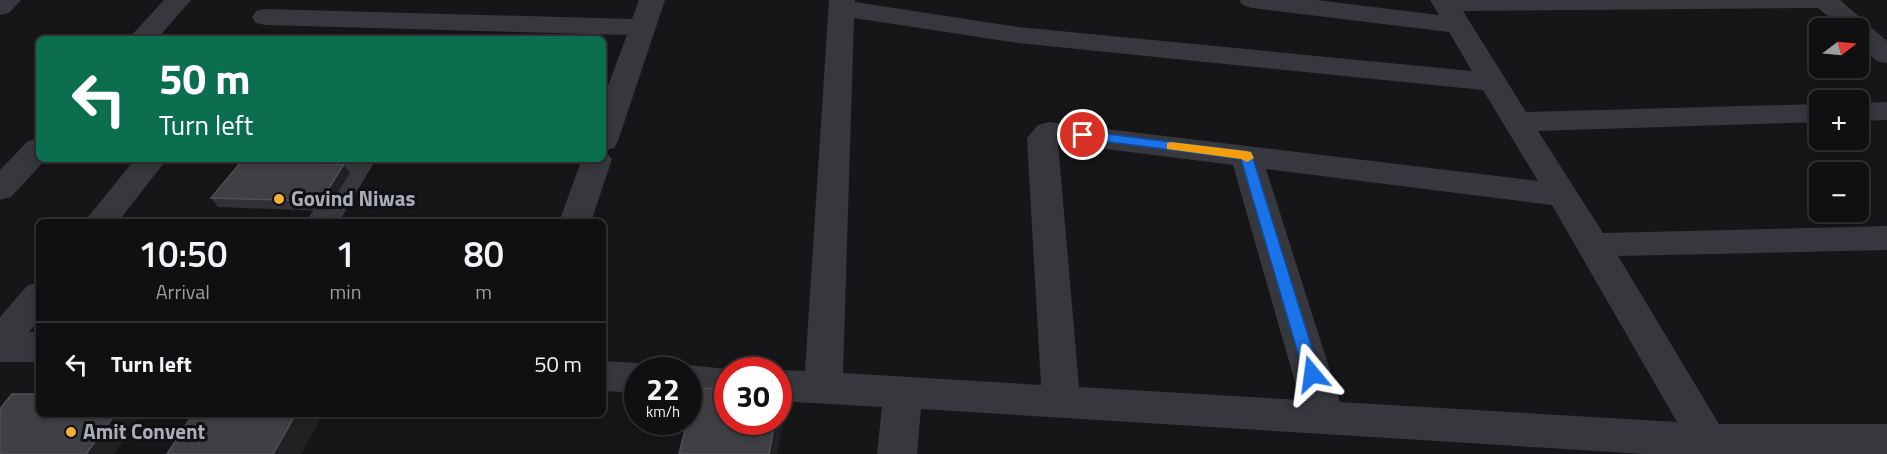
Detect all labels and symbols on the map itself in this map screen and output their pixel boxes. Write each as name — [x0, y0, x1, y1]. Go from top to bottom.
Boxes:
north arrow — [1809, 18, 1869, 78]
pin — [1057, 109, 1108, 160]
place label: Govind Niwas — [291, 182, 415, 214]
marker: Govind Niwas — [272, 192, 286, 206]
position arrow — [1280, 342, 1344, 406]
speed limit sign: 30 — [714, 357, 792, 435]
place label: Amit Convent — [83, 415, 206, 447]
marker: Amit Convent — [64, 425, 78, 439]

